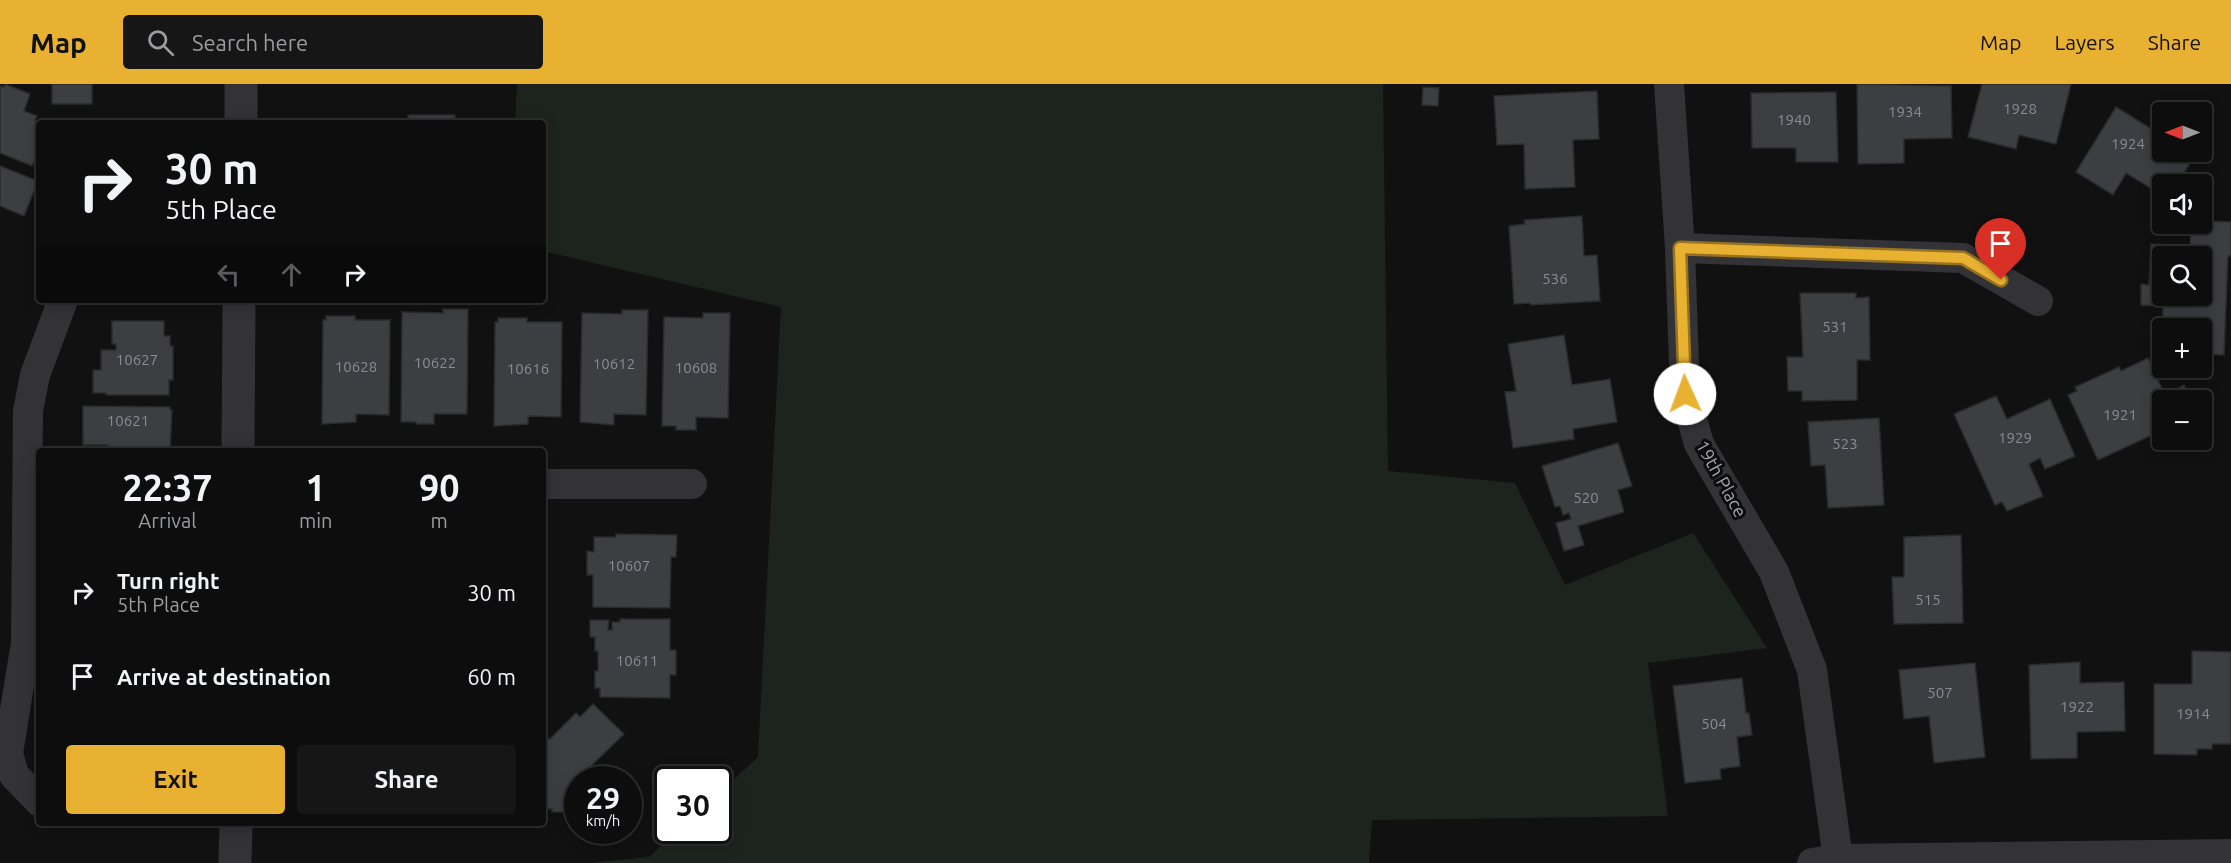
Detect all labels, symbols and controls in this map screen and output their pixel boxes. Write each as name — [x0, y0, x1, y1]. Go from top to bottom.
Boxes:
search box — [123, 15, 543, 69]
icon: search — [144, 26, 177, 59]
text: Map — [30, 27, 87, 58]
text: Search here — [192, 30, 308, 55]
text: Map — [1980, 30, 2021, 54]
text: Layers — [2054, 30, 2115, 54]
text: Share — [2148, 30, 2201, 54]
house number: 1928 — [2003, 100, 2037, 117]
north arrow — [2152, 102, 2212, 162]
map controls — [2152, 102, 2212, 450]
house number: 1934 — [1888, 103, 1922, 120]
house number: 1940 — [1777, 111, 1811, 128]
house number: 1924 — [2111, 135, 2145, 152]
icon: right — [66, 144, 144, 222]
text: 30 m — [165, 145, 259, 192]
button: sound — [2152, 174, 2212, 234]
text: 5th Place — [165, 194, 277, 224]
pin — [1975, 218, 2026, 280]
icon: arrive — [1984, 227, 2017, 260]
button: search — [2152, 246, 2212, 306]
icon: left — [212, 258, 245, 291]
icon: ahead — [275, 258, 308, 291]
icon: right — [338, 258, 371, 291]
house number: 536 — [1542, 270, 1568, 287]
house number: 531 — [1822, 318, 1848, 335]
button: + — [2152, 318, 2212, 378]
house number: 10627 — [116, 351, 158, 368]
house number: 10622 — [414, 354, 456, 371]
house number: 10612 — [593, 355, 635, 372]
house number: 10628 — [335, 358, 377, 375]
house number: 10608 — [675, 359, 717, 376]
house number: 10616 — [507, 360, 549, 377]
position arrow — [1653, 362, 1717, 426]
button: − — [2152, 390, 2212, 450]
house number: 1921 — [2103, 406, 2137, 423]
house number: 10621 — [107, 412, 149, 429]
house number: 1929 — [1998, 429, 2032, 446]
house number: 523 — [1832, 435, 1858, 452]
street label: 19th Place — [1693, 437, 1751, 520]
text: 22:37 — [122, 467, 213, 508]
text: 1 — [306, 467, 326, 508]
text: 90 — [419, 467, 460, 508]
house number: 520 — [1573, 489, 1599, 506]
text: Arrival — [138, 509, 197, 532]
text: min — [299, 509, 333, 532]
text: m — [431, 509, 448, 532]
house number: 10607 — [608, 557, 650, 574]
text: Turn right — [117, 568, 219, 593]
icon: right — [66, 576, 99, 609]
text: 30 m — [467, 580, 516, 605]
house number: 515 — [1915, 591, 1941, 608]
text: 5th Place — [117, 593, 200, 616]
house number: 10611 — [616, 652, 658, 669]
icon: arrive — [66, 660, 99, 693]
text: Arrive at destination — [117, 664, 331, 689]
text: 60 m — [467, 664, 516, 689]
house number: 507 — [1927, 684, 1953, 701]
house number: 1922 — [2060, 698, 2094, 715]
house number: 1914 — [2176, 705, 2210, 722]
house number: 504 — [1701, 715, 1727, 732]
button: Exit — [66, 745, 285, 814]
button: Share — [297, 745, 516, 814]
speed limit sign: 30 — [654, 766, 732, 844]
text: 29 — [586, 781, 620, 815]
text: km/h — [586, 812, 620, 829]

